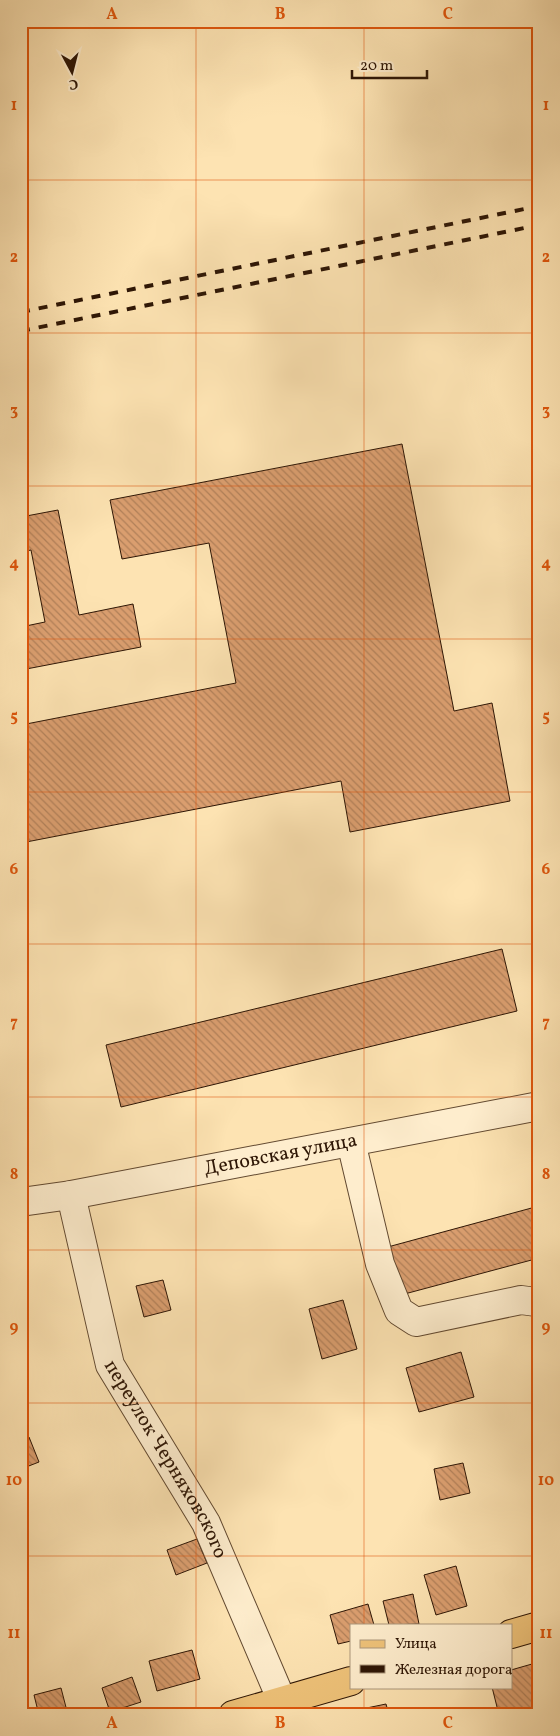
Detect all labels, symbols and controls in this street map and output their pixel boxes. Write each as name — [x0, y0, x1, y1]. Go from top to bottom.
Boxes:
text: A — [106, 4, 118, 26]
text: B — [275, 4, 286, 26]
text: C — [443, 4, 453, 26]
north arrow — [48, 48, 98, 98]
scale bar — [352, 48, 428, 80]
text: 20 m — [360, 56, 393, 77]
text: С — [68, 73, 79, 93]
text: 1 — [11, 95, 17, 117]
text: 1 — [543, 95, 549, 117]
text: 2 — [10, 247, 18, 269]
text: 2 — [542, 247, 550, 269]
text: 3 — [10, 400, 18, 422]
text: 3 — [542, 400, 550, 422]
text: 4 — [9, 553, 19, 575]
text: 4 — [541, 553, 551, 575]
text: 5 — [10, 706, 18, 728]
text: 5 — [542, 706, 550, 728]
text: 6 — [10, 859, 19, 881]
text: 6 — [542, 859, 551, 881]
text: 7 — [10, 1012, 18, 1034]
text: 7 — [542, 1012, 550, 1034]
street label: Деповская улица — [202, 1127, 360, 1183]
text: 8 — [10, 1164, 18, 1186]
text: 8 — [542, 1164, 550, 1186]
text: 9 — [10, 1317, 19, 1339]
text: 9 — [542, 1317, 551, 1339]
street label: переулок Черняховского — [96, 1355, 234, 1563]
text: 10 — [6, 1470, 22, 1492]
text: 10 — [538, 1470, 554, 1492]
text: 11 — [8, 1623, 20, 1645]
text: 11 — [540, 1623, 552, 1645]
legend — [350, 1624, 512, 1688]
text: Улица — [395, 1634, 437, 1655]
text: Железная дорога — [395, 1660, 512, 1681]
text: A — [106, 1713, 118, 1735]
text: B — [275, 1713, 286, 1735]
text: C — [443, 1713, 453, 1735]

